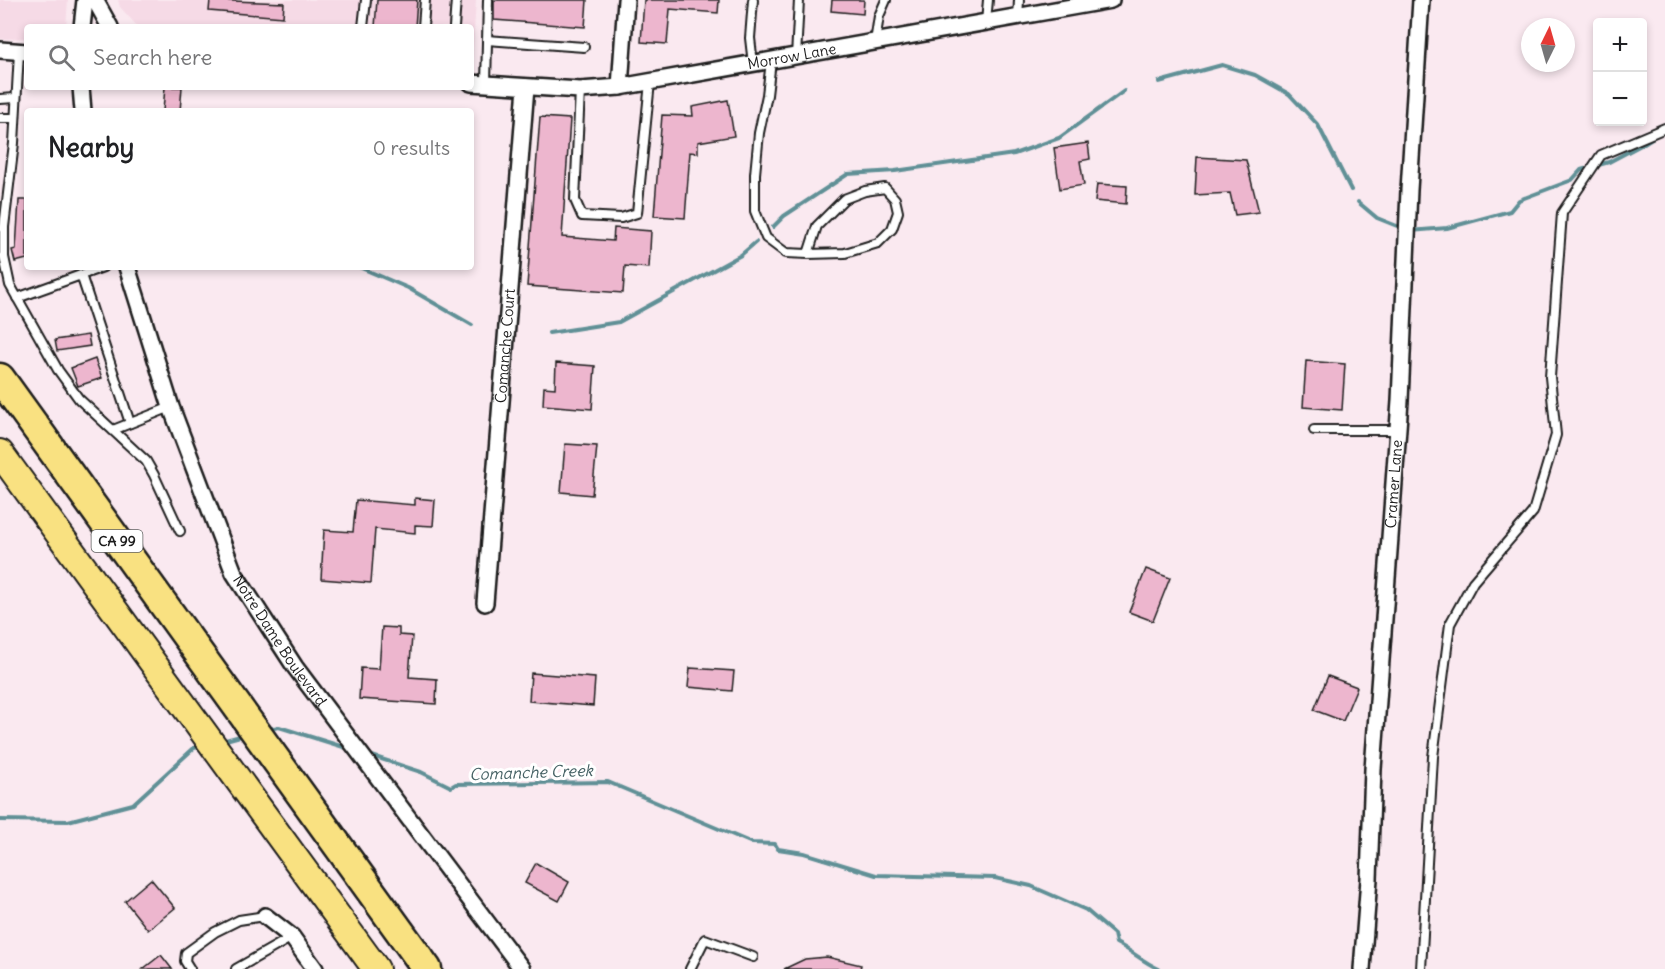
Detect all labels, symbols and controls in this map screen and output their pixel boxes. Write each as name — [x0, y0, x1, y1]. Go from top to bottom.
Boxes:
north arrow — [1521, 18, 1575, 72]
map controls — [1593, 18, 1647, 126]
button: + — [1593, 18, 1647, 72]
search box — [24, 24, 474, 90]
street label: Morrow Lane — [746, 39, 838, 73]
icon: search — [45, 41, 78, 74]
text: Search here — [93, 43, 212, 71]
button: − — [1593, 72, 1647, 126]
text: Nearby — [48, 131, 134, 164]
text: 0 results — [373, 135, 450, 160]
street label: Comanche Court — [491, 288, 519, 404]
street label: Cramer Lane — [1381, 439, 1406, 529]
road number: CA 99 — [92, 530, 142, 552]
street label: Notre Dame Boulevard — [229, 571, 331, 710]
water label: Comanche Creek — [469, 760, 595, 784]

